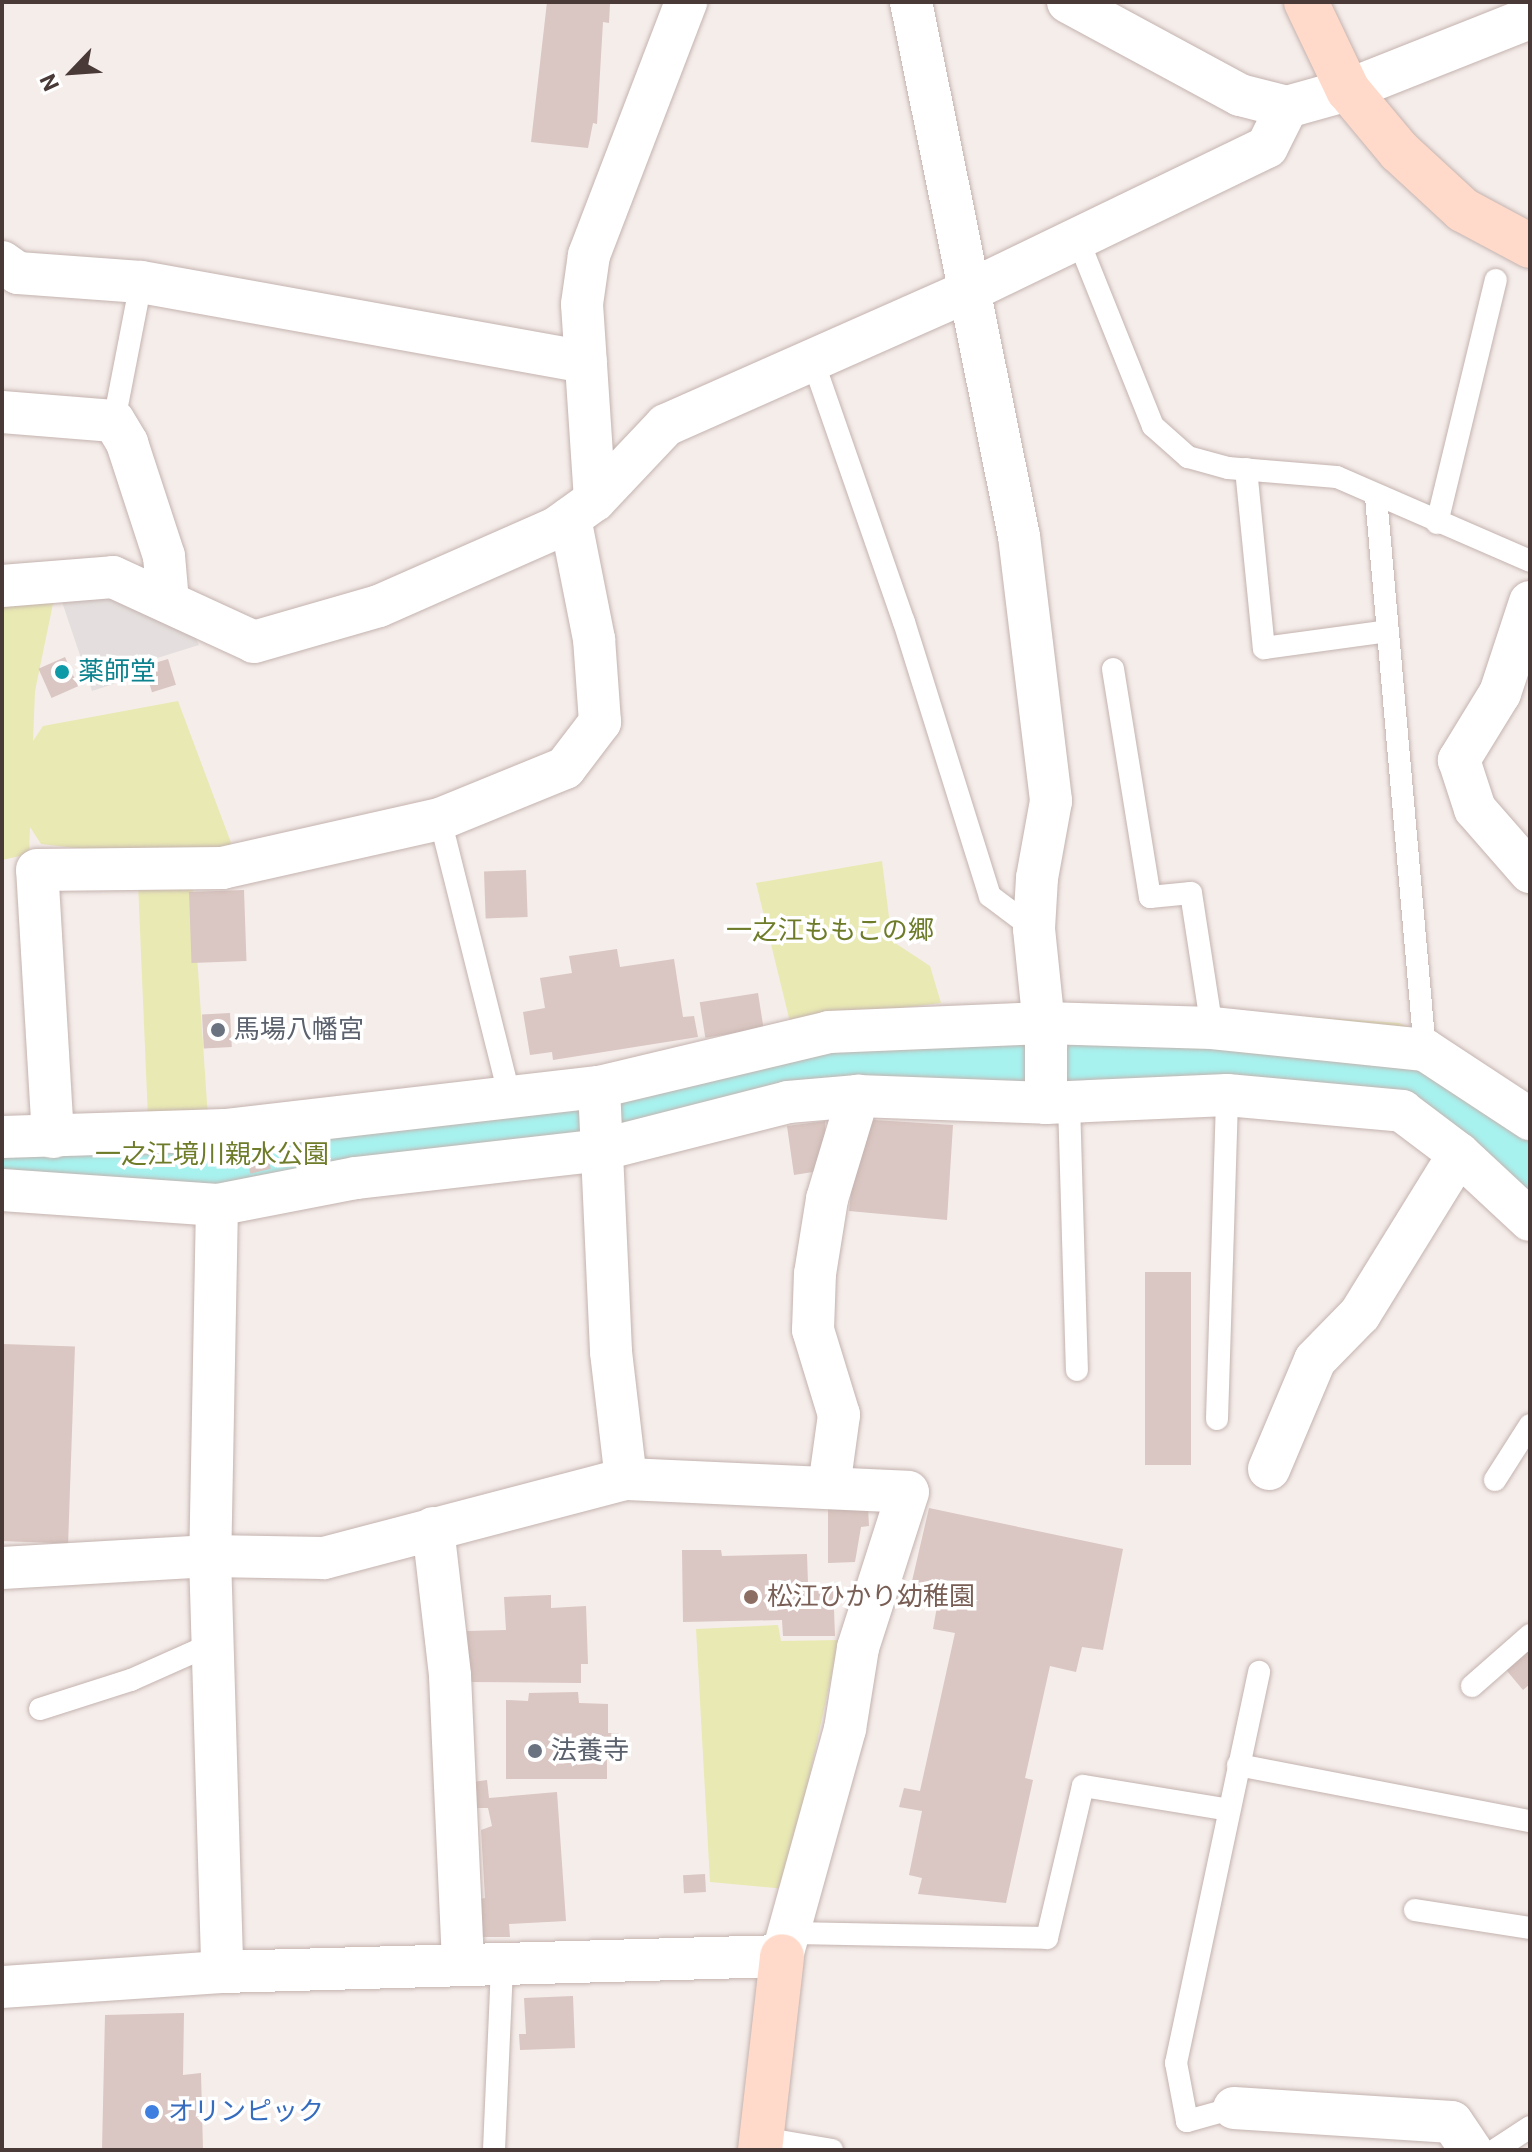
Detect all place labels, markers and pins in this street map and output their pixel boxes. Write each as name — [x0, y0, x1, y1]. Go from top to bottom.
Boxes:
place label: 薬師堂 — [78, 656, 156, 688]
marker: 薬師堂 — [53, 663, 71, 681]
place label: 馬場八幡宮 — [234, 1014, 364, 1046]
marker: 馬場八幡宮 — [209, 1021, 227, 1039]
place label: 松江ひかり幼稚園 — [767, 1581, 975, 1613]
marker: 松江ひかり幼稚園 — [742, 1588, 760, 1606]
place label: 法養寺 — [551, 1735, 629, 1767]
marker: 法養寺 — [526, 1742, 544, 1760]
place label: オリンピック — [168, 2096, 324, 2128]
marker: オリンピック — [143, 2103, 161, 2121]

